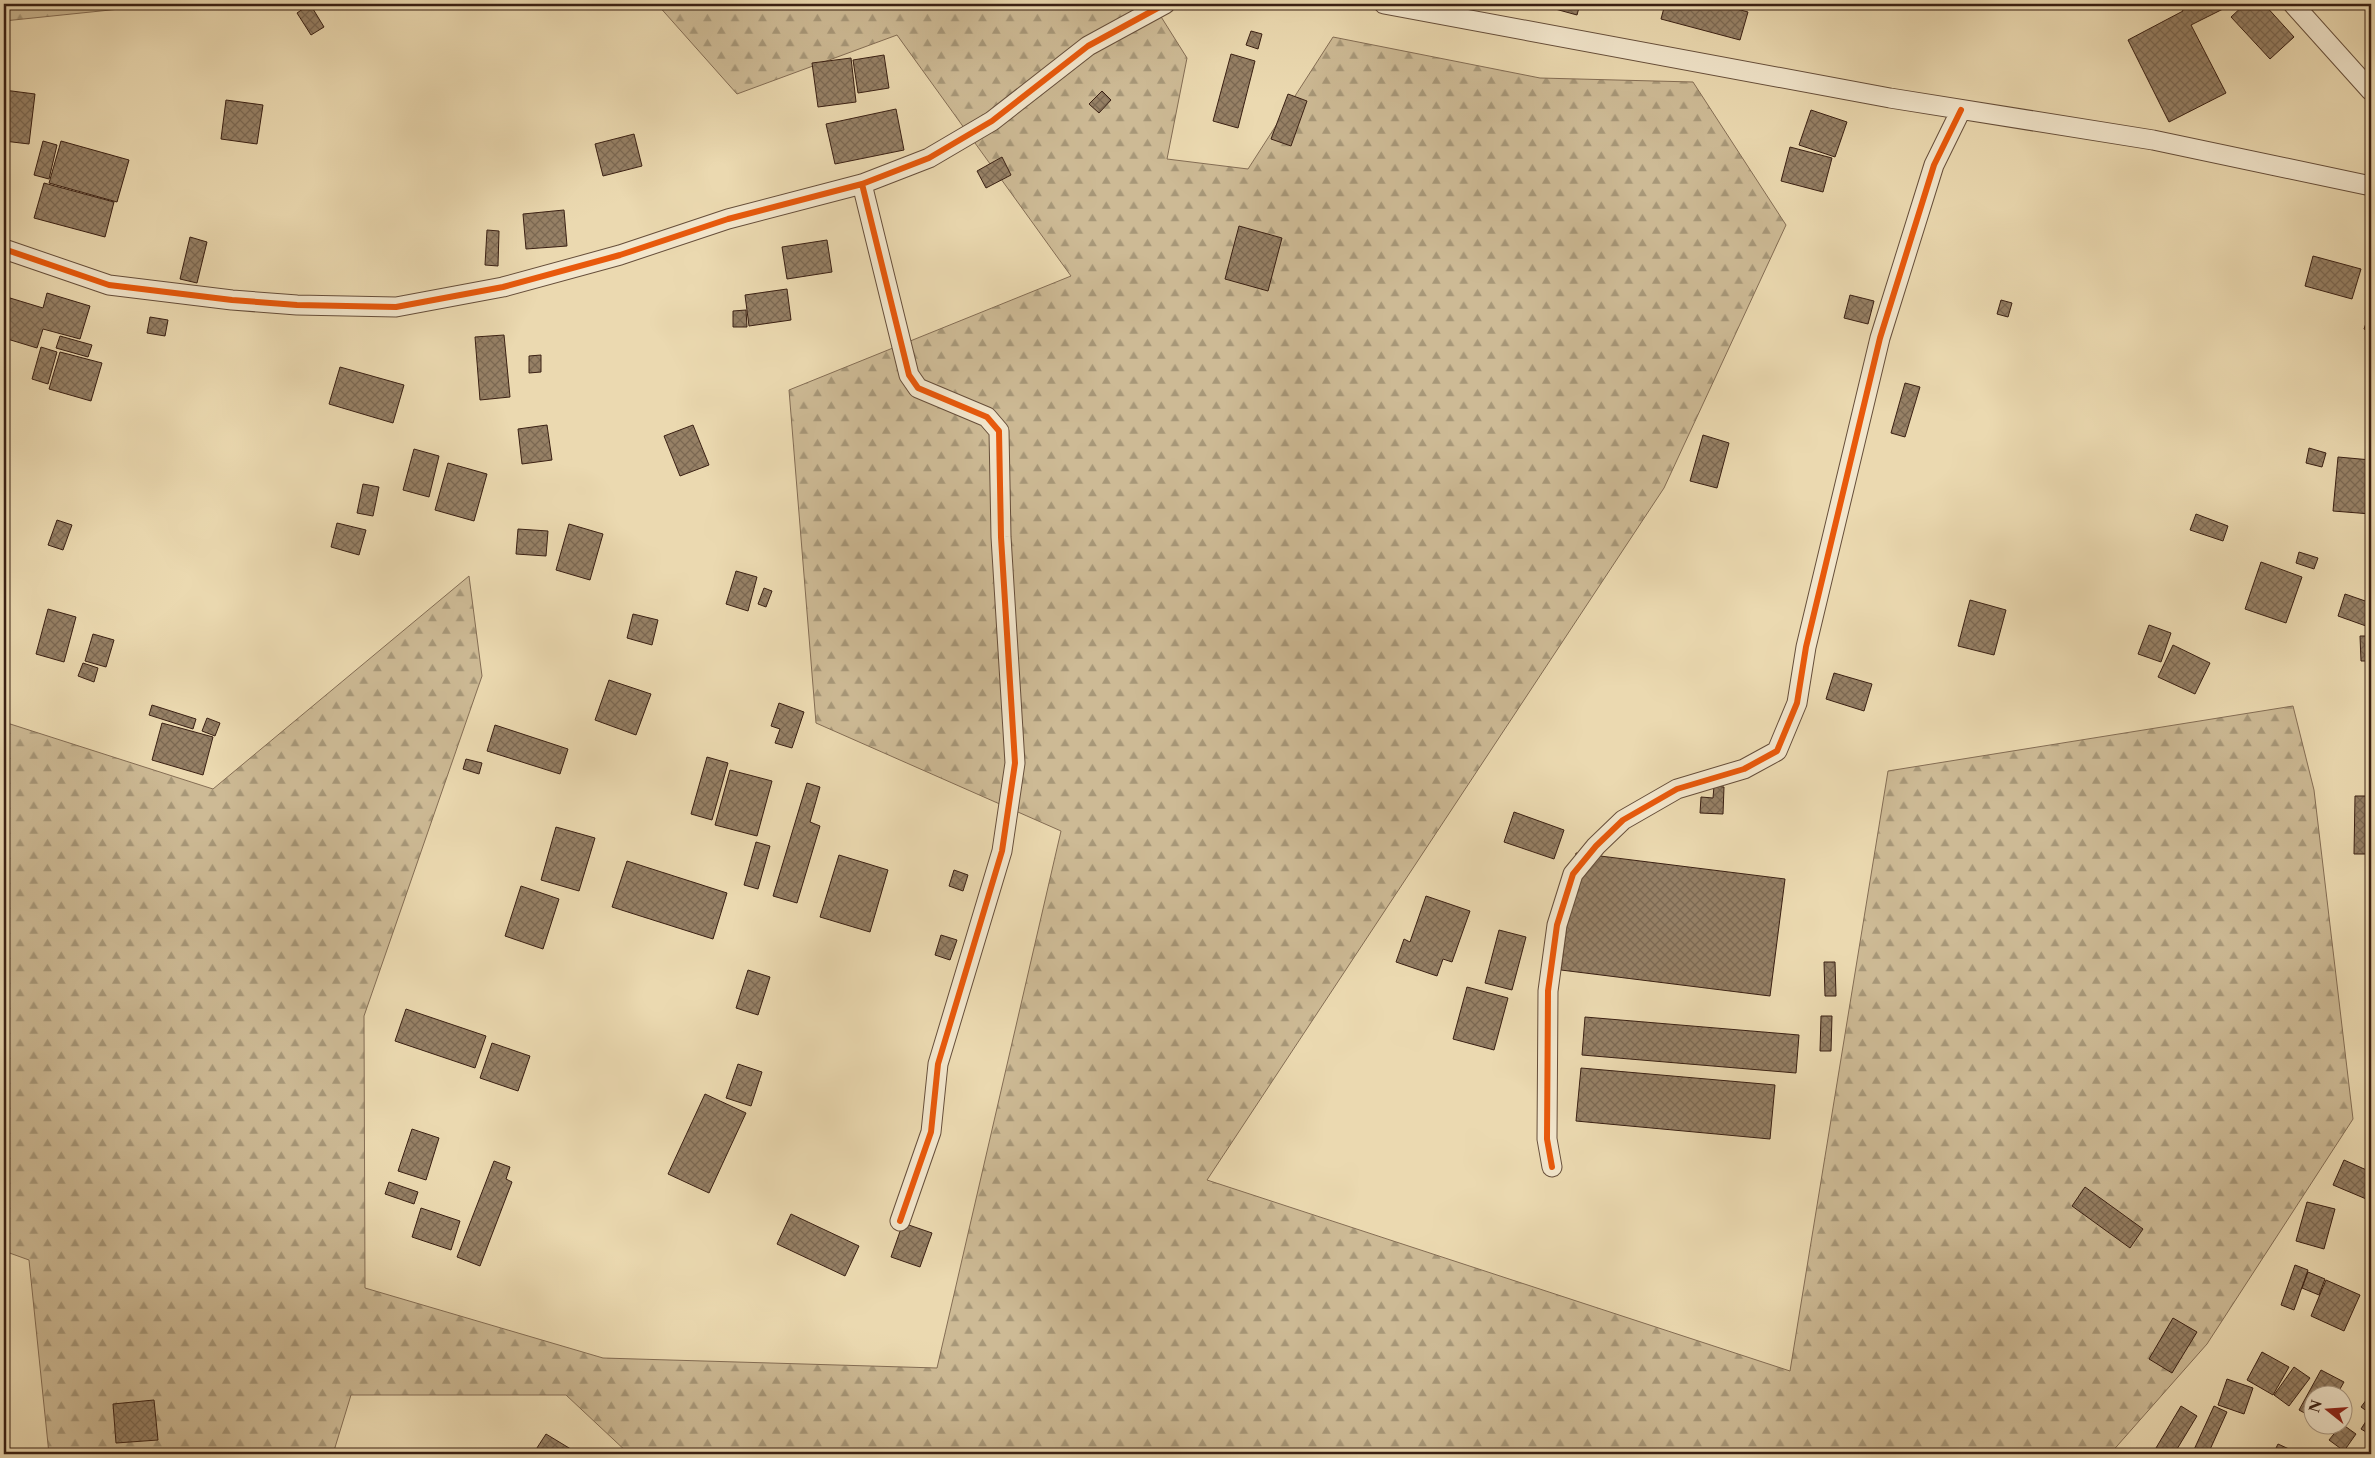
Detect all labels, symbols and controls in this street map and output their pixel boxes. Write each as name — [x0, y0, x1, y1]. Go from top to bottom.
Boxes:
north arrow — [2302, 1386, 2352, 1436]
text: N — [2305, 1398, 2326, 1415]

